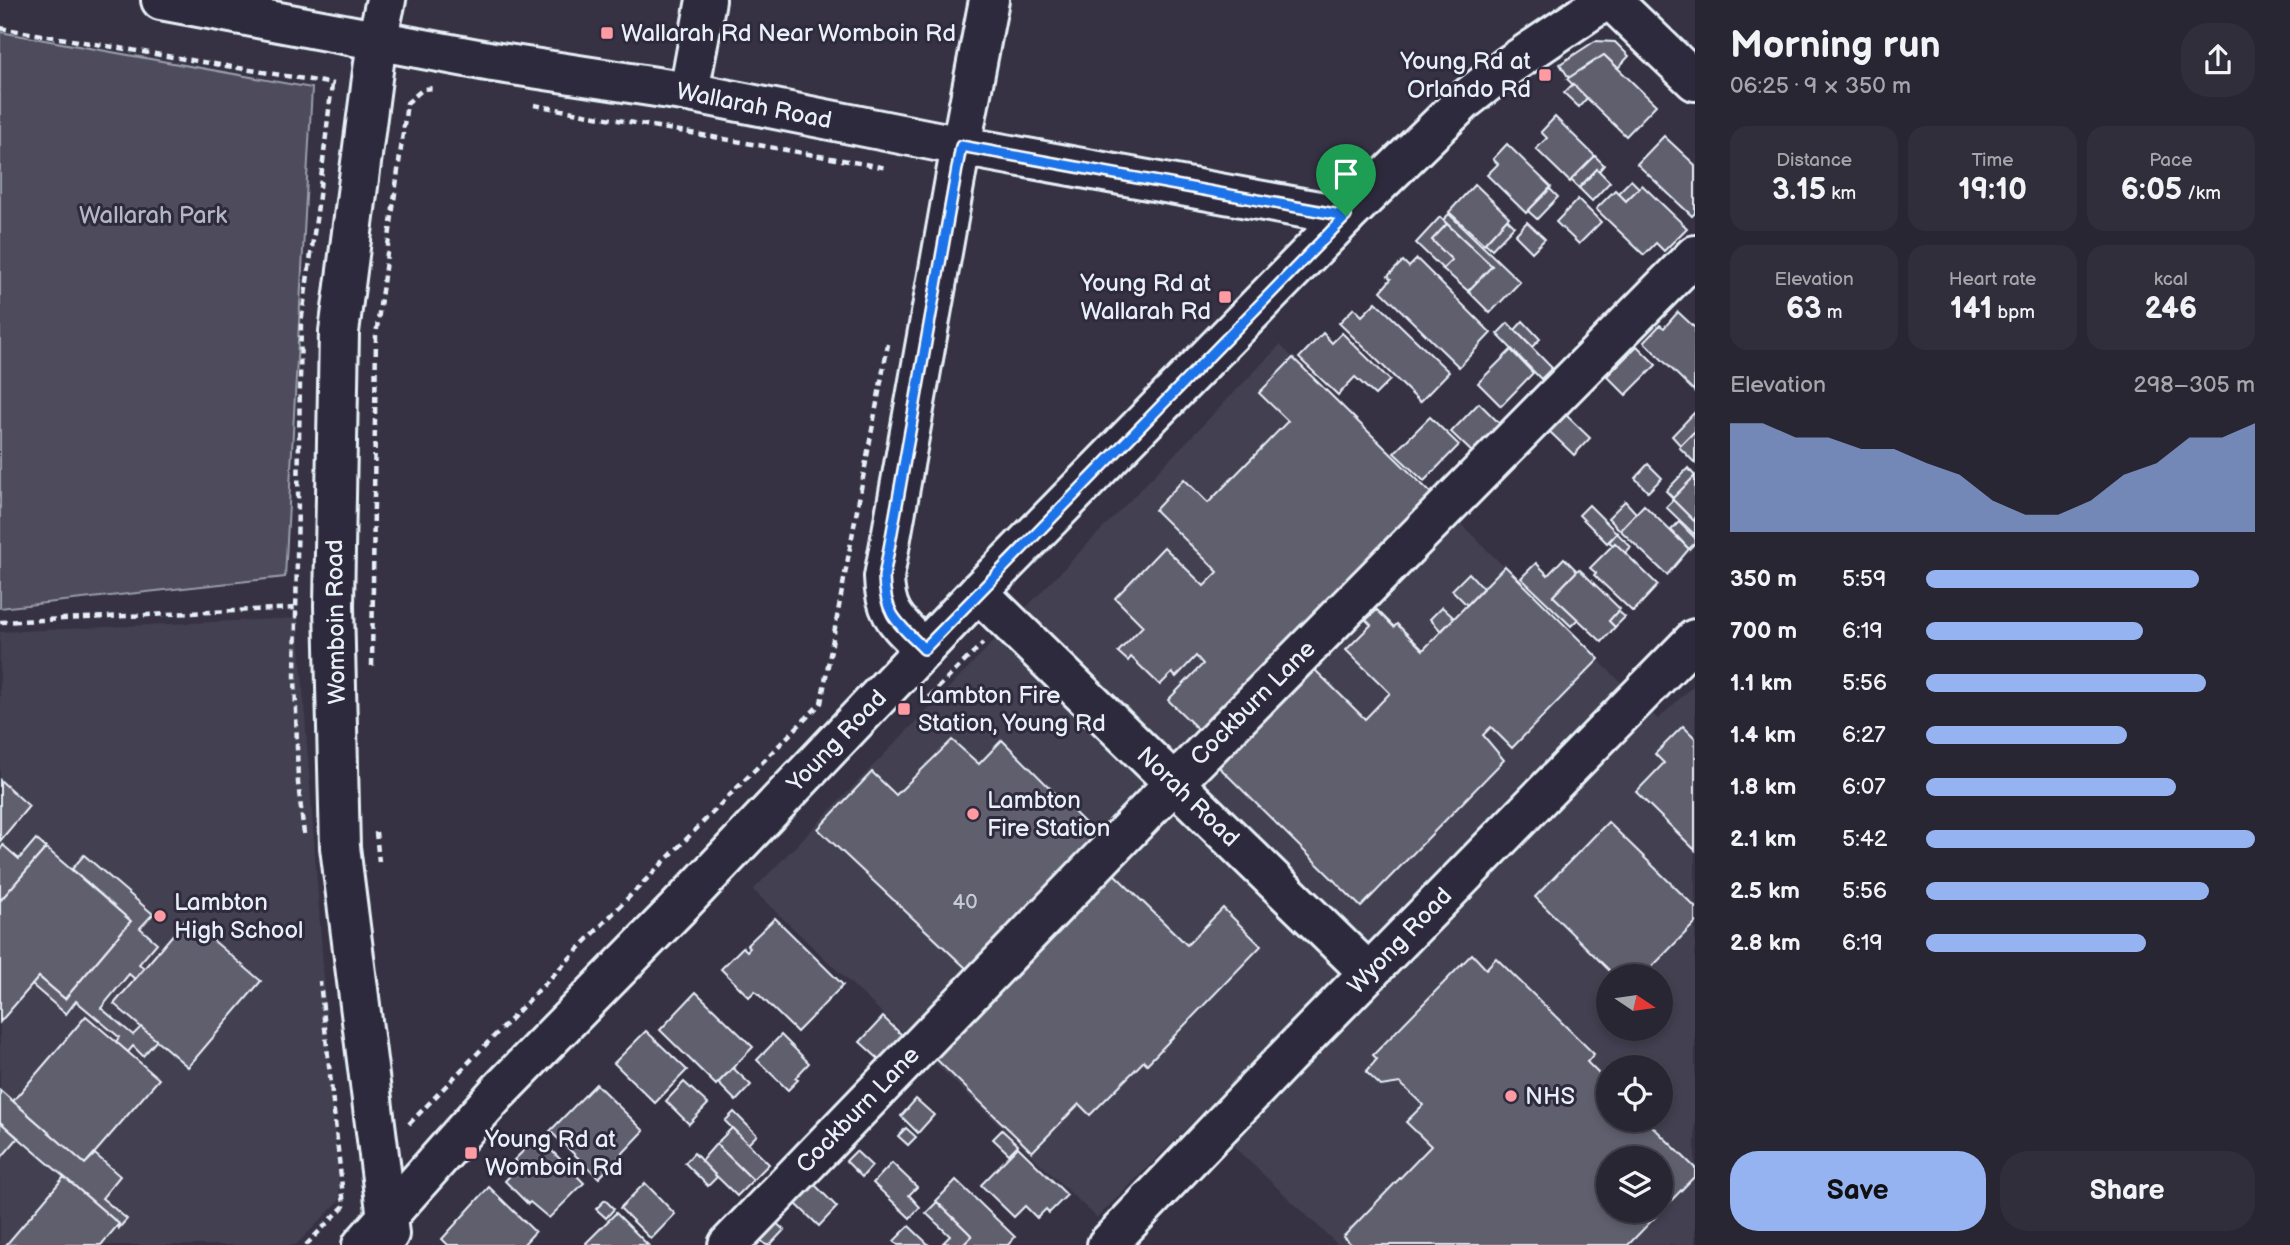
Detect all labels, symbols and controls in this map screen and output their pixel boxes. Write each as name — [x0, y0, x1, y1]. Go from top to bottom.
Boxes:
place label: Wallarah Rd Near Womboin Rd — [621, 19, 956, 48]
text: Morning run — [1730, 23, 1941, 68]
button: share — [2181, 23, 2255, 97]
marker: Wallarah Rd Near Womboin Rd — [599, 25, 615, 41]
place label: Young Rd at Orlando Rd — [1399, 47, 1532, 104]
marker: Young Rd at Orlando Rd — [1537, 67, 1553, 83]
text: 06:25 · 9 × 350 m — [1730, 72, 1911, 100]
street label: Wallarah Road — [674, 77, 834, 135]
pin — [1316, 144, 1376, 216]
text: Distance — [1776, 149, 1852, 172]
text: Time — [1971, 149, 2014, 172]
text: Pace — [2149, 149, 2192, 172]
icon: arrive — [1327, 155, 1365, 193]
text: 3.15 — [1772, 172, 1826, 208]
text: 19:10 — [1958, 172, 2027, 208]
text: 6:05 — [2121, 172, 2182, 208]
text: km — [1826, 182, 1856, 205]
text: /km — [2182, 182, 2221, 205]
park label: Wallarah Park — [79, 201, 227, 230]
text: Elevation — [1775, 268, 1854, 291]
text: Heart rate — [1949, 268, 2036, 291]
text: kcal — [2154, 268, 2188, 291]
place label: Young Rd at Wallarah Rd — [1079, 269, 1212, 326]
marker: Young Rd at Wallarah Rd — [1217, 289, 1233, 305]
text: 63 — [1786, 291, 1822, 327]
text: 141 — [1950, 291, 1992, 327]
text: 246 — [2144, 291, 2197, 327]
text: m — [1822, 301, 1842, 324]
text: bpm — [1992, 301, 2035, 324]
text: Elevation — [1730, 371, 1826, 399]
text: 298–305 m — [2133, 371, 2255, 399]
street label: Womboin Road — [320, 539, 352, 705]
text: 350 m — [1730, 565, 1797, 593]
text: 5:59 — [1842, 565, 1886, 593]
text: 700 m — [1730, 617, 1797, 645]
text: 6:19 — [1842, 617, 1883, 645]
street label: Cockburn Lane — [1184, 634, 1322, 772]
text: 1.1 km — [1730, 669, 1792, 697]
text: 5:56 — [1842, 669, 1887, 697]
place label: Lambton Fire Station, Young Rd — [918, 681, 1106, 738]
street label: Young Road — [780, 684, 893, 799]
marker: Lambton Fire Station, Young Rd — [896, 701, 912, 717]
text: 1.4 km — [1730, 721, 1796, 749]
text: 6:27 — [1842, 721, 1886, 749]
street label: Norah Road — [1131, 741, 1245, 853]
text: 1.8 km — [1730, 773, 1796, 801]
text: 6:07 — [1842, 773, 1886, 801]
place label: Lambton Fire Station — [987, 786, 1110, 843]
marker: Lambton Fire Station — [965, 806, 981, 822]
text: 2.1 km — [1730, 825, 1796, 853]
text: 5:42 — [1842, 825, 1887, 853]
text: 2.5 km — [1730, 877, 1800, 905]
text: 5:56 — [1842, 877, 1887, 905]
street label: Wyong Road — [1342, 882, 1458, 1000]
place label: Lambton High School — [174, 888, 303, 945]
house number: 40 — [952, 890, 978, 915]
marker: Lambton High School — [152, 908, 168, 924]
text: 2.8 km — [1730, 929, 1801, 957]
text: 6:19 — [1842, 929, 1883, 957]
north arrow — [1596, 964, 1673, 1041]
map controls — [1596, 964, 1673, 1223]
street label: Cockburn Lane — [790, 1041, 926, 1179]
button: locate — [1596, 1055, 1673, 1132]
place label: NHS — [1525, 1082, 1575, 1111]
marker: NHS — [1503, 1088, 1519, 1104]
place label: Young Rd at Womboin Rd — [484, 1125, 623, 1182]
marker: Young Rd at Womboin Rd — [463, 1145, 479, 1161]
button: layers — [1596, 1146, 1673, 1223]
button: Save — [1730, 1151, 1986, 1231]
button: Share — [2000, 1151, 2255, 1231]

